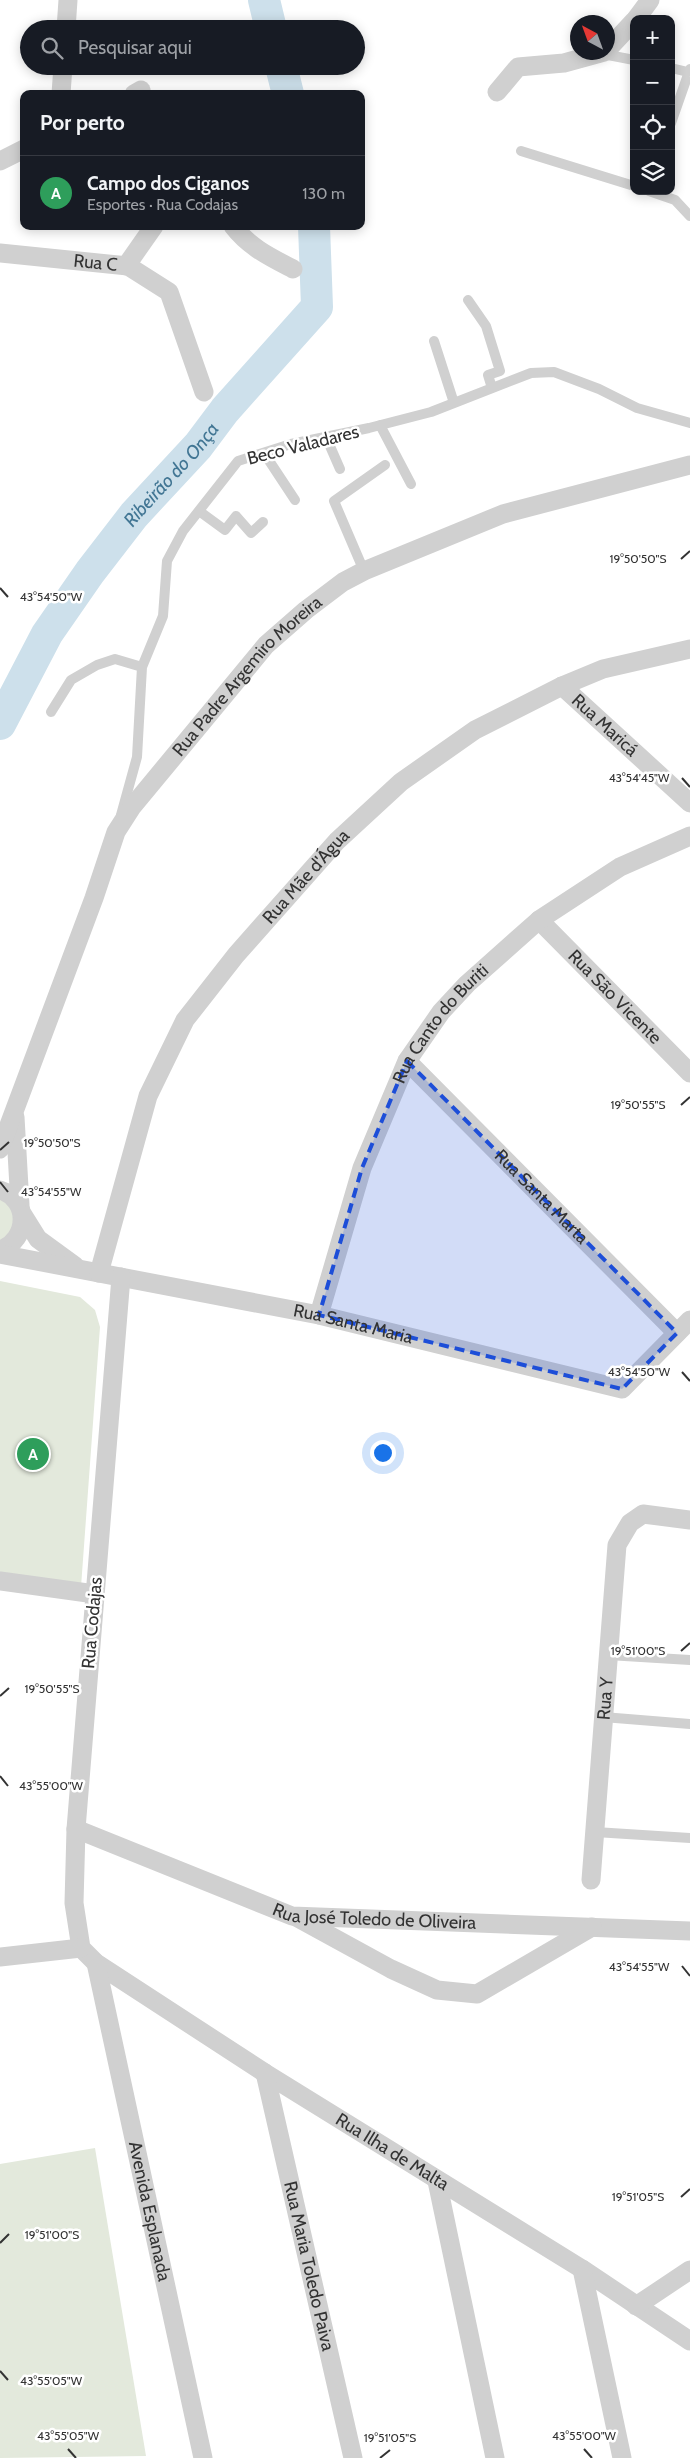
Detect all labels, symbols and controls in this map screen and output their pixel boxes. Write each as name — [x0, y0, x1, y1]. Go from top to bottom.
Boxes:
north arrow — [570, 15, 615, 60]
map controls — [630, 15, 675, 195]
button: + — [630, 15, 675, 60]
search box — [20, 20, 365, 75]
icon: search — [38, 34, 66, 62]
text: Pesquisar aqui — [78, 36, 192, 59]
button: − — [630, 60, 675, 105]
button: locate — [630, 105, 675, 150]
text: Por perto — [40, 110, 125, 135]
button: layers — [630, 150, 675, 195]
text: Campo dos Ciganos — [87, 172, 249, 195]
text: A — [51, 184, 61, 203]
text: 130 m — [302, 184, 345, 203]
text: Esportes · Rua Codajas — [87, 195, 238, 214]
street label: Rua C — [73, 250, 118, 276]
water label: Ribeirão do Onça — [119, 418, 224, 531]
street label: Beco Valadares — [245, 420, 361, 470]
text: 19°50'50"S — [610, 551, 666, 566]
text: 43°54'50"W — [20, 589, 83, 604]
street label: Rua Padre Argemiro Moreira — [168, 591, 326, 761]
street label: Rua Maricá — [567, 689, 643, 761]
text: 43°54'45"W — [609, 770, 670, 785]
street label: Rua Mãe d'Água — [258, 824, 354, 928]
street label: Rua São Vicente — [564, 945, 666, 1049]
street label: Rua Canto do Buriti — [388, 959, 493, 1087]
text: 19°50'55"S — [610, 1097, 666, 1112]
text: 19°50'50"S — [24, 1135, 80, 1150]
street label: Rua Santa Marta — [490, 1145, 593, 1249]
text: 43°54'55"W — [21, 1184, 82, 1199]
street label: Rua Santa Maria — [292, 1299, 415, 1349]
text: 43°54'50"W — [608, 1364, 671, 1379]
pin: A — [17, 1435, 49, 1473]
your location — [370, 1440, 396, 1466]
street label: Rua Codajas — [77, 1576, 107, 1670]
text: 19°51'00"S — [611, 1643, 665, 1658]
street label: Rua Y — [592, 1675, 618, 1721]
text: 19°50'55"S — [24, 1681, 80, 1696]
text: 43°55'00"W — [19, 1778, 84, 1793]
street label: Rua José Toledo de Oliveira — [269, 1898, 477, 1934]
text: 43°54'55"W — [609, 1959, 670, 1974]
street label: Rua Ilha de Malta — [332, 2108, 453, 2195]
street label: Avenida Esplanada — [124, 2139, 176, 2284]
street label: Rua Maria Toledo Paiva — [279, 2179, 339, 2353]
text: 19°51'05"S — [612, 2189, 664, 2204]
text: 19°51'00"S — [25, 2227, 79, 2242]
text: 43°55'05"W — [20, 2373, 83, 2388]
text: 43°55'05"W — [37, 2428, 100, 2443]
text: 43°55'00"W — [552, 2428, 617, 2443]
text: 19°51'05"S — [364, 2430, 416, 2445]

